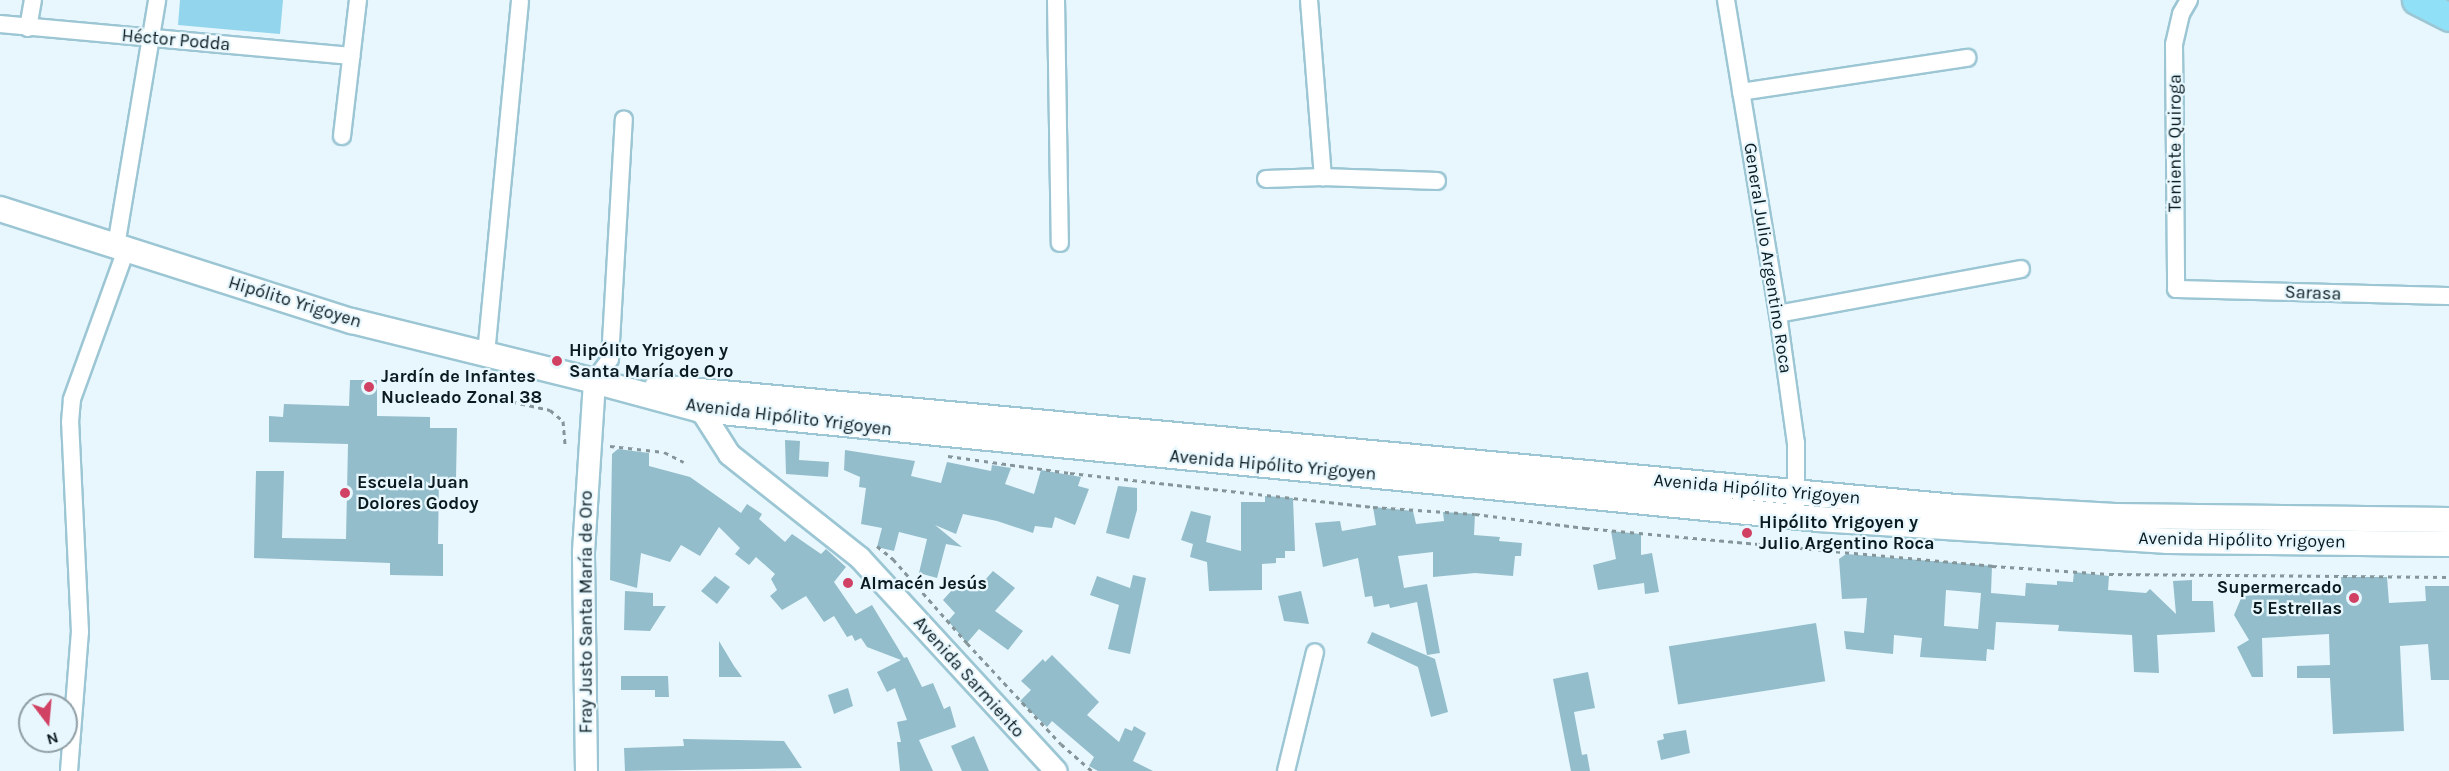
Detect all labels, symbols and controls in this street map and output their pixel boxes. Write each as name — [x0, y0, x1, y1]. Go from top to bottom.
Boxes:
street label: Héctor Podda — [121, 24, 231, 56]
street label: Teniente Quiroga — [2164, 74, 2186, 212]
street label: General Julio Argentino Roca — [1739, 141, 1797, 375]
street label: Hipólito Yrigoyen — [226, 271, 364, 333]
street label: Sarasa — [2284, 281, 2342, 305]
place label: Hipólito Yrigoyen y Santa María de Oro — [569, 340, 733, 382]
marker: Hipólito Yrigoyen y Santa María de Oro — [550, 354, 564, 368]
place label: Jardín de Infantes Nucleado Zonal 38 — [381, 366, 542, 409]
marker: Jardín de Infantes Nucleado Zonal 38 — [362, 380, 376, 394]
street label: Avenida Hipólito Yrigoyen — [685, 394, 893, 440]
street label: Avenida Hipólito Yrigoyen — [1169, 445, 1377, 485]
street label: Avenida Hipólito Yrigoyen — [1653, 469, 1861, 509]
place label: Escuela Juan Dolores Godoy — [357, 472, 479, 514]
marker: Escuela Juan Dolores Godoy — [338, 486, 352, 500]
street label: Fray Justo Santa María de Oro — [575, 491, 597, 733]
place label: Hipólito Yrigoyen y Julio Argentino Roca — [1759, 512, 1935, 554]
marker: Hipólito Yrigoyen y Julio Argentino Roca — [1740, 526, 1754, 540]
street label: Avenida Hipólito Yrigoyen — [2138, 527, 2346, 553]
place label: Almacén Jesús — [860, 572, 987, 594]
marker: Almacén Jesús — [841, 576, 855, 590]
place label: Supermercado 5 Estrellas — [2217, 577, 2342, 620]
marker: Supermercado 5 Estrellas — [2347, 591, 2361, 605]
street label: Avenida Sarmiento — [909, 612, 1029, 742]
north arrow — [18, 693, 78, 753]
text: N — [44, 728, 61, 750]

